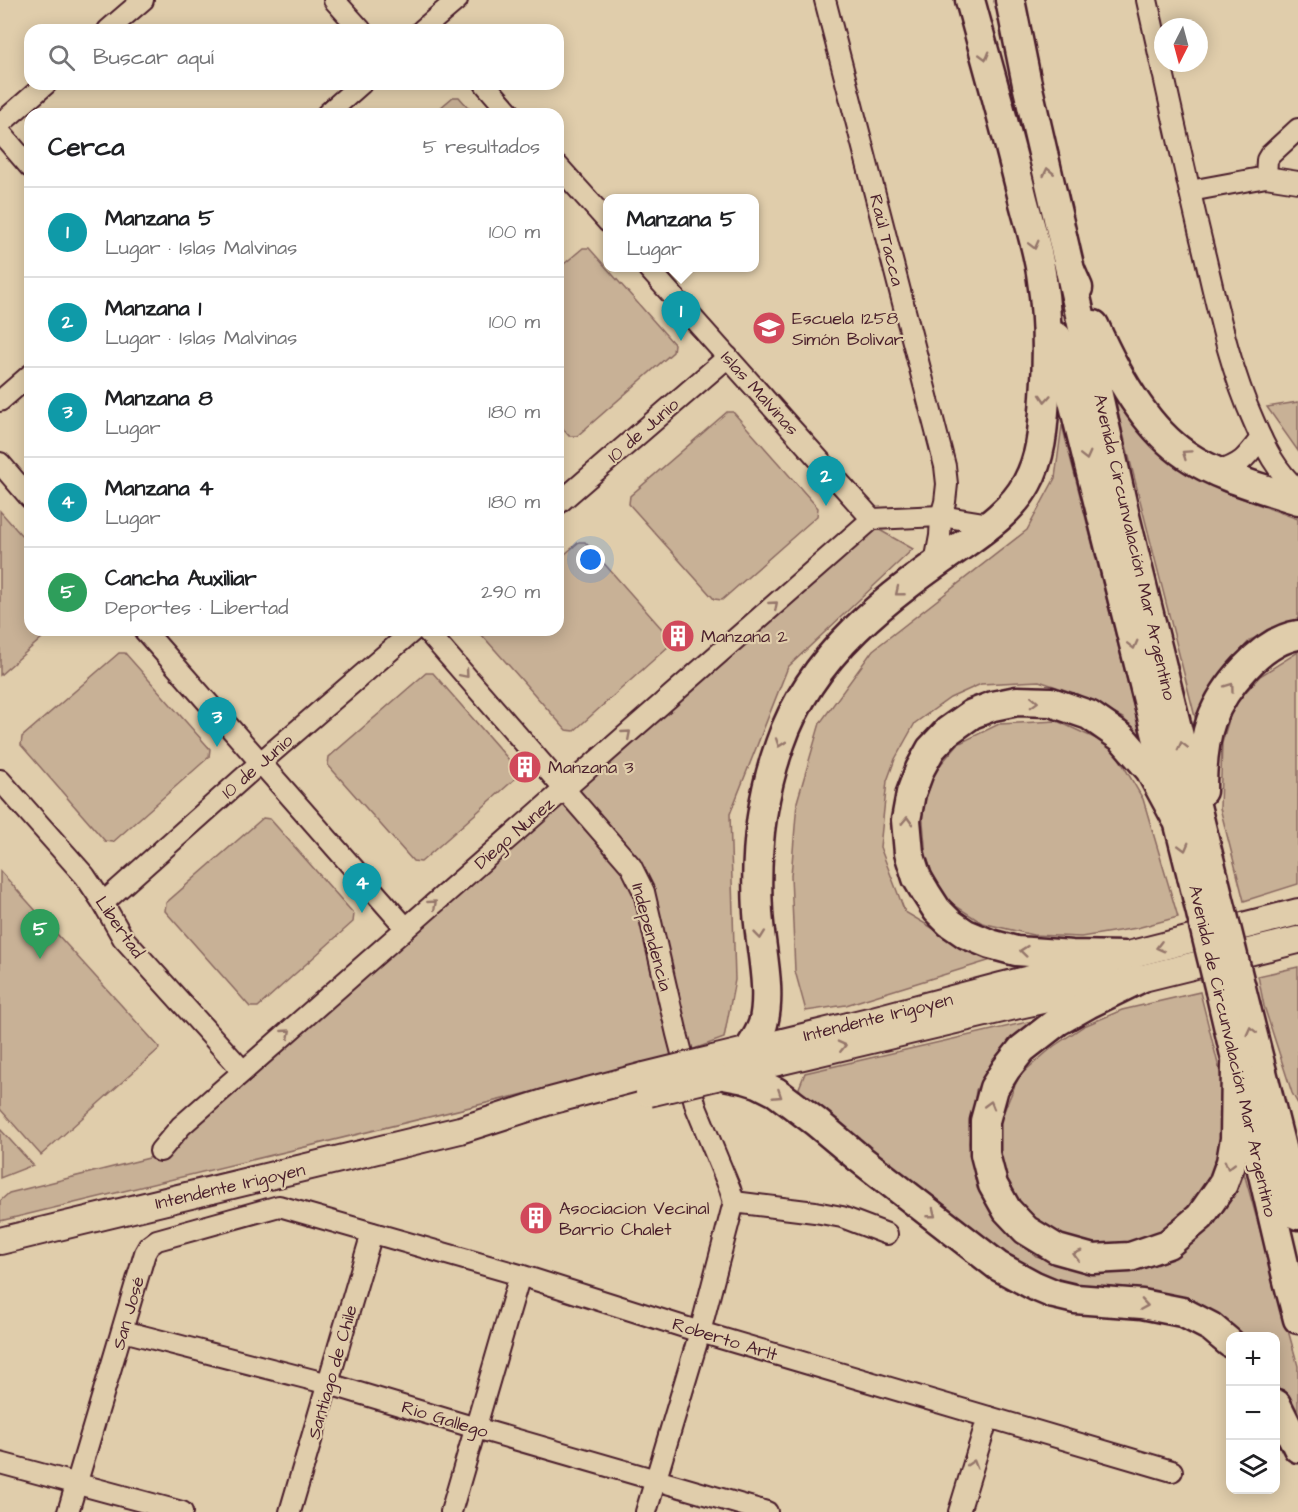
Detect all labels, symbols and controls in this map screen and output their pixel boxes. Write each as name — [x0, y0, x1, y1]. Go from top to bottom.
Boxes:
north arrow — [1154, 18, 1208, 72]
search box — [24, 24, 564, 90]
icon: search — [45, 41, 78, 74]
text: Buscar aquí — [93, 42, 214, 73]
one-way arrow — [978, 51, 991, 61]
text: Cerca — [48, 129, 125, 165]
text: 5 resultados — [423, 133, 540, 161]
one-way arrow — [1042, 168, 1055, 178]
street label: Raúl Tacca — [863, 192, 910, 288]
popup — [603, 194, 759, 272]
text: Manzana 5 — [105, 203, 214, 234]
text: Manzana 5 — [626, 204, 736, 235]
text: 1 — [66, 218, 69, 246]
text: 100 m — [489, 218, 540, 246]
text: Lugar · Islas Malvinas — [105, 234, 297, 262]
text: Lugar — [626, 235, 682, 263]
one-way arrow — [1027, 240, 1040, 250]
pin: 1 — [662, 292, 700, 341]
text: Manzana 1 — [105, 293, 201, 324]
place label: Escuela 1258 Simón Bolivar — [792, 306, 904, 352]
text: 2 — [62, 308, 73, 336]
text: 100 m — [489, 308, 540, 336]
school or university icon: Escuela 1258 Simón Bolivar — [751, 310, 787, 346]
text: Lugar · Islas Malvinas — [105, 324, 297, 352]
street label: Islas Malvinas — [715, 346, 804, 441]
text: Manzana 8 — [105, 383, 213, 414]
street label: 10 de Junio — [602, 392, 685, 469]
street label: Avenida Circunvalación Mar Argentino — [1086, 392, 1182, 703]
one-way arrow — [1039, 393, 1052, 402]
text: 3 — [62, 398, 73, 426]
text: 180 m — [488, 398, 540, 426]
text: Lugar — [105, 414, 161, 442]
one-way arrow — [1079, 450, 1092, 460]
one-way arrow — [1182, 450, 1193, 461]
pin: 2 — [806, 456, 846, 506]
text: Manzana 4 — [105, 473, 213, 504]
text: 4 — [61, 488, 74, 516]
text: 180 m — [488, 488, 540, 516]
text: Lugar — [105, 504, 161, 532]
your location — [576, 545, 605, 574]
text: Cancha Auxiliar — [105, 563, 257, 594]
text: 5 — [60, 578, 75, 606]
text: 290 m — [481, 578, 540, 606]
one-way arrow — [895, 585, 906, 596]
text: Deportes · Libertad — [105, 594, 288, 622]
one-way arrow — [767, 601, 777, 612]
building icon: Manzana 2 — [660, 618, 696, 654]
place label: Manzana 2 — [701, 624, 788, 649]
one-way arrow — [1126, 640, 1139, 650]
one-way arrow — [458, 667, 469, 678]
one-way arrow — [1223, 682, 1234, 693]
one-way arrow — [1030, 695, 1039, 708]
pin: 3 — [198, 698, 236, 747]
street label: 10 de Junio — [216, 728, 299, 805]
one-way arrow — [620, 730, 631, 741]
one-way arrow — [775, 737, 788, 748]
one-way arrow — [1177, 741, 1190, 751]
building icon: Manzana 3 — [507, 749, 543, 785]
place label: Manzana 3 — [548, 755, 634, 780]
street label: Diego Nunez — [469, 791, 561, 876]
one-way arrow — [901, 816, 914, 825]
one-way arrow — [1177, 841, 1189, 852]
pin: 4 — [342, 864, 382, 913]
street label: Independencia — [625, 880, 678, 994]
street label: Avenida de Circunvalación Mar Argentino — [1181, 883, 1283, 1220]
street label: Libertad — [89, 891, 150, 963]
one-way arrow — [427, 900, 437, 911]
pin: 5 — [20, 910, 60, 959]
one-way arrow — [753, 931, 766, 940]
one-way arrow — [1155, 940, 1166, 952]
one-way arrow — [1019, 946, 1028, 958]
street label: Intendente Irigoyen — [801, 987, 956, 1049]
one-way arrow — [1246, 1026, 1259, 1036]
one-way arrow — [280, 1029, 291, 1040]
one-way arrow — [837, 1041, 847, 1054]
one-way arrow — [772, 1087, 782, 1099]
one-way arrow — [982, 1100, 995, 1110]
street label: Intendente Irigoyen — [153, 1157, 308, 1217]
one-way arrow — [1224, 1159, 1236, 1170]
place label: Asociacion Vecinal Barrio Chalet — [559, 1196, 710, 1242]
building icon: Asociacion Vecinal Barrio Chalet — [518, 1200, 554, 1236]
one-way arrow — [925, 1207, 936, 1218]
one-way arrow — [1072, 1249, 1082, 1262]
street label: San José — [106, 1273, 151, 1353]
one-way arrow — [1139, 1298, 1148, 1310]
street label: Santiago de Chile — [301, 1302, 365, 1442]
street label: Roberto Arlt — [669, 1312, 781, 1368]
map controls — [1226, 1332, 1280, 1494]
button: + — [1226, 1332, 1280, 1386]
button: − — [1226, 1386, 1280, 1440]
street label: Rio Gallego — [398, 1394, 491, 1445]
button: layers — [1226, 1440, 1280, 1494]
one-way arrow — [966, 1459, 979, 1470]

